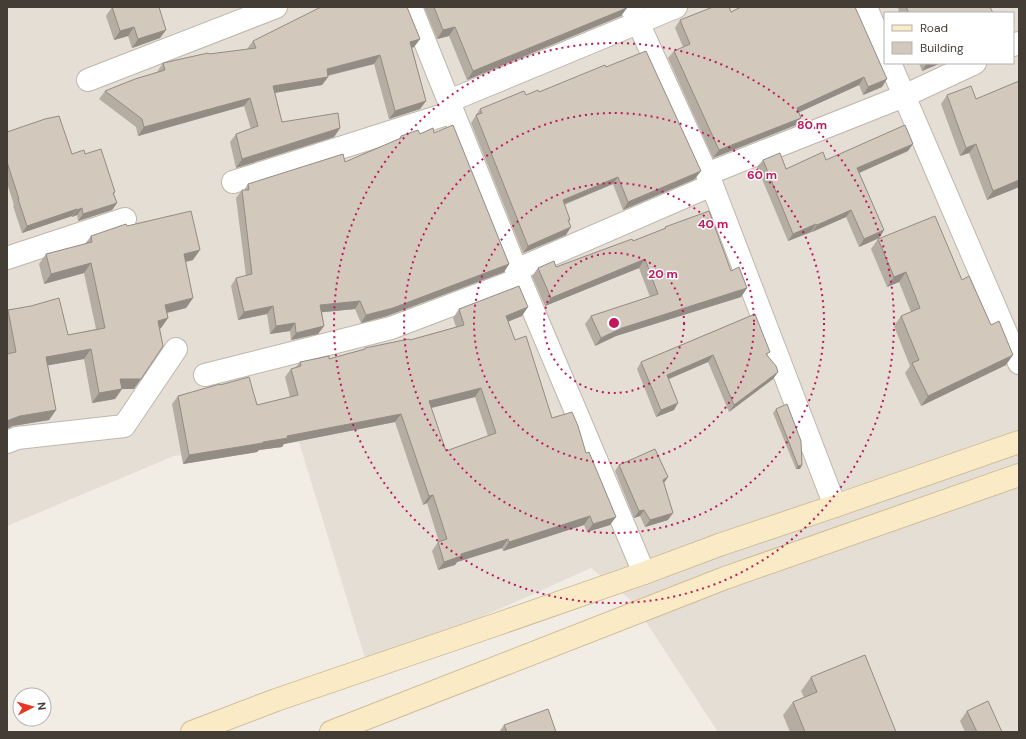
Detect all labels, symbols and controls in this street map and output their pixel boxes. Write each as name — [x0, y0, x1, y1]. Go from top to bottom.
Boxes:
legend — [884, 12, 1014, 64]
text: Road — [920, 20, 948, 36]
text: Building — [920, 40, 964, 56]
text: 80 m — [797, 117, 827, 133]
text: 60 m — [747, 167, 777, 183]
text: 40 m — [698, 216, 728, 232]
text: 20 m — [648, 266, 678, 282]
centre of rings — [607, 316, 621, 330]
north arrow — [12, 687, 52, 727]
text: N — [35, 701, 49, 711]

